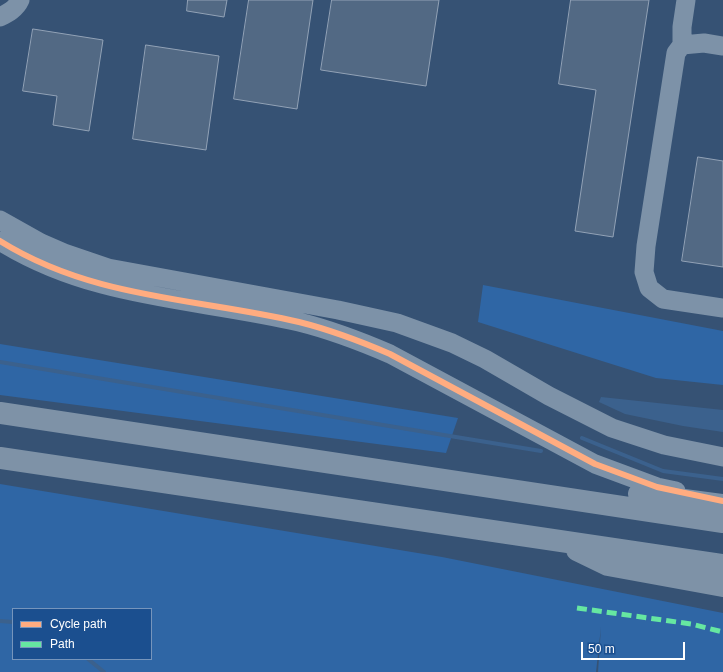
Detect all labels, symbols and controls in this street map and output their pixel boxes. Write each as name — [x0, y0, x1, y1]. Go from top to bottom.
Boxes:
legend — [12, 608, 152, 660]
text: Cycle path — [50, 617, 107, 631]
scale bar — [583, 634, 687, 660]
text: Path — [50, 637, 75, 651]
text: 50 m — [588, 642, 615, 656]

